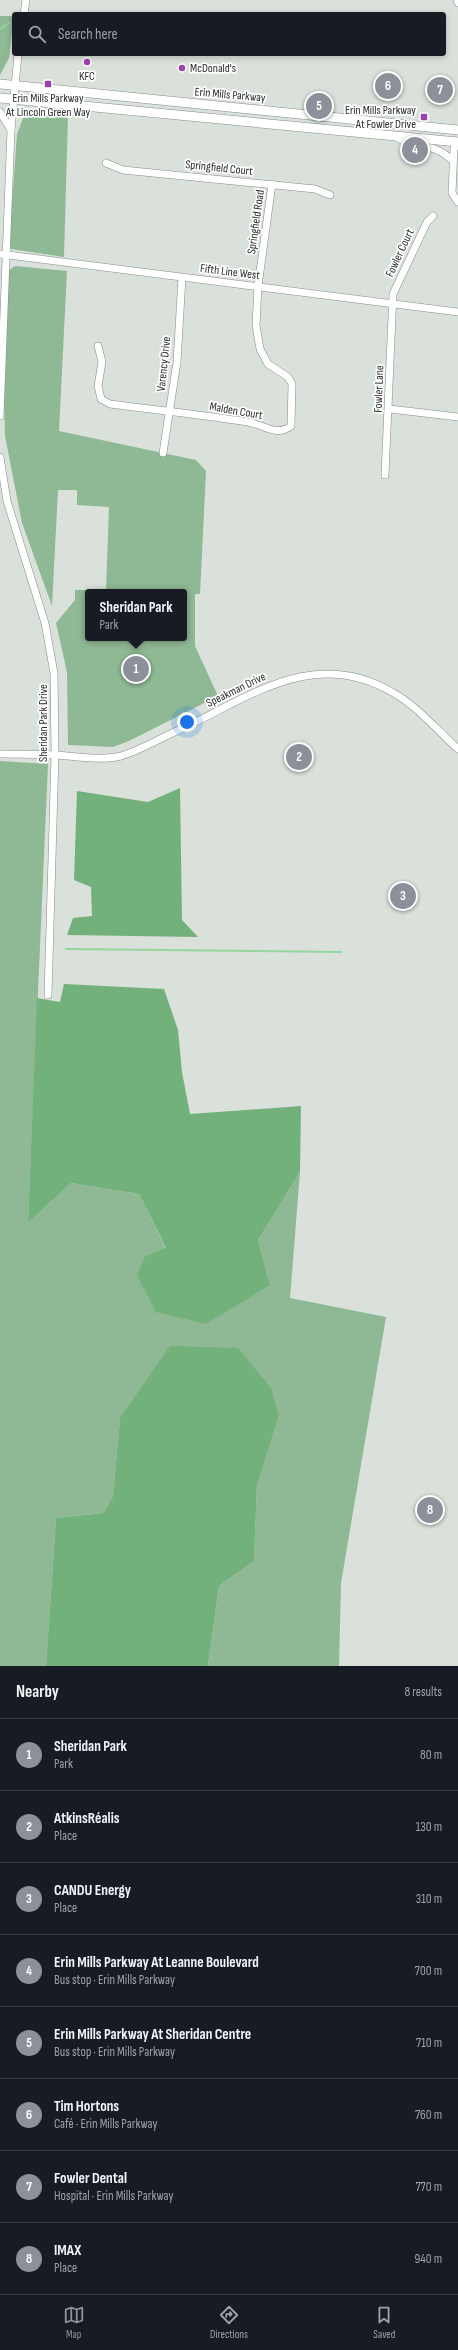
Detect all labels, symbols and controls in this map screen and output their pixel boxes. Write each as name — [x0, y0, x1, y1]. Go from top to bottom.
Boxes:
search box — [12, 12, 446, 56]
icon: search — [26, 23, 48, 45]
text: Search here — [58, 25, 118, 44]
marker: KFC — [82, 57, 92, 67]
place label: McDonald's — [190, 61, 236, 76]
marker: McDonald's — [177, 63, 187, 73]
place label: KFC — [79, 69, 95, 84]
pin: 6 — [375, 71, 401, 101]
pin: 7 — [427, 75, 453, 105]
marker: Erin Mills Parkway At Lincoln Green Way — [43, 79, 53, 89]
street label: Erin Mills Parkway — [194, 84, 266, 106]
place label: Erin Mills Parkway At Lincoln Green Way — [5, 91, 90, 120]
pin: 5 — [306, 91, 332, 121]
place label: Erin Mills Parkway At Fowler Drive — [345, 103, 416, 132]
marker: Erin Mills Parkway At Fowler Drive — [419, 112, 429, 122]
pin: 4 — [402, 135, 428, 165]
street label: Springfield Court — [184, 157, 254, 179]
street label: Springfield Road — [244, 189, 268, 255]
street label: Fowler Court — [382, 226, 418, 279]
street label: Fifth Line West — [199, 261, 261, 283]
street label: Varency Drive — [154, 336, 174, 392]
street label: Fowler Lane — [371, 365, 387, 413]
street label: Malden Court — [208, 399, 264, 423]
popup — [85, 589, 187, 641]
text: Sheridan Park — [100, 598, 172, 617]
text: Park — [100, 617, 119, 633]
pin: 1 — [123, 654, 149, 684]
street label: Speakman Drive — [204, 669, 268, 711]
street label: Sheridan Park Drive — [36, 684, 51, 762]
your location — [177, 712, 197, 732]
pin: 2 — [286, 742, 312, 772]
pin: 3 — [390, 881, 416, 911]
pin: 8 — [417, 1495, 443, 1525]
text: Nearby — [16, 1682, 59, 1702]
text: 8 results — [404, 1684, 442, 1700]
text: Sheridan Park — [54, 1737, 127, 1756]
text: 1 — [26, 1747, 32, 1763]
text: 80 m — [420, 1747, 442, 1763]
text: Park — [54, 1756, 73, 1772]
text: AtkinsRéalis — [54, 1809, 120, 1828]
text: 2 — [26, 1819, 32, 1835]
text: 130 m — [416, 1819, 442, 1835]
text: Place — [54, 1828, 77, 1844]
text: CANDU Energy — [54, 1881, 131, 1900]
text: 3 — [26, 1891, 32, 1907]
text: 310 m — [416, 1891, 442, 1907]
text: Place — [54, 1900, 77, 1916]
text: Erin Mills Parkway At Leanne Boulevard — [54, 1953, 259, 1972]
text: 4 — [26, 1963, 32, 1979]
text: 700 m — [415, 1963, 442, 1979]
text: Bus stop · Erin Mills Parkway — [54, 1972, 175, 1988]
text: Erin Mills Parkway At Sheridan Centre — [54, 2025, 251, 2044]
text: 5 — [26, 2035, 32, 2051]
text: 710 m — [416, 2035, 442, 2051]
text: Bus stop · Erin Mills Parkway — [54, 2044, 175, 2060]
text: Tim Hortons — [54, 2097, 119, 2116]
text: 6 — [26, 2107, 32, 2123]
text: 760 m — [415, 2107, 442, 2123]
text: Café · Erin Mills Parkway — [54, 2116, 157, 2132]
text: Fowler Dental — [54, 2169, 127, 2188]
text: 7 — [26, 2179, 32, 2195]
text: 770 m — [415, 2179, 442, 2195]
text: Hospital · Erin Mills Parkway — [54, 2188, 173, 2204]
text: IMAX — [54, 2241, 81, 2260]
text: 8 — [26, 2251, 32, 2267]
text: 940 m — [415, 2251, 442, 2267]
text: Place — [54, 2260, 77, 2276]
tab: Map — [63, 2304, 85, 2341]
tab: Directions — [210, 2304, 248, 2341]
tab: Saved — [373, 2304, 395, 2341]

